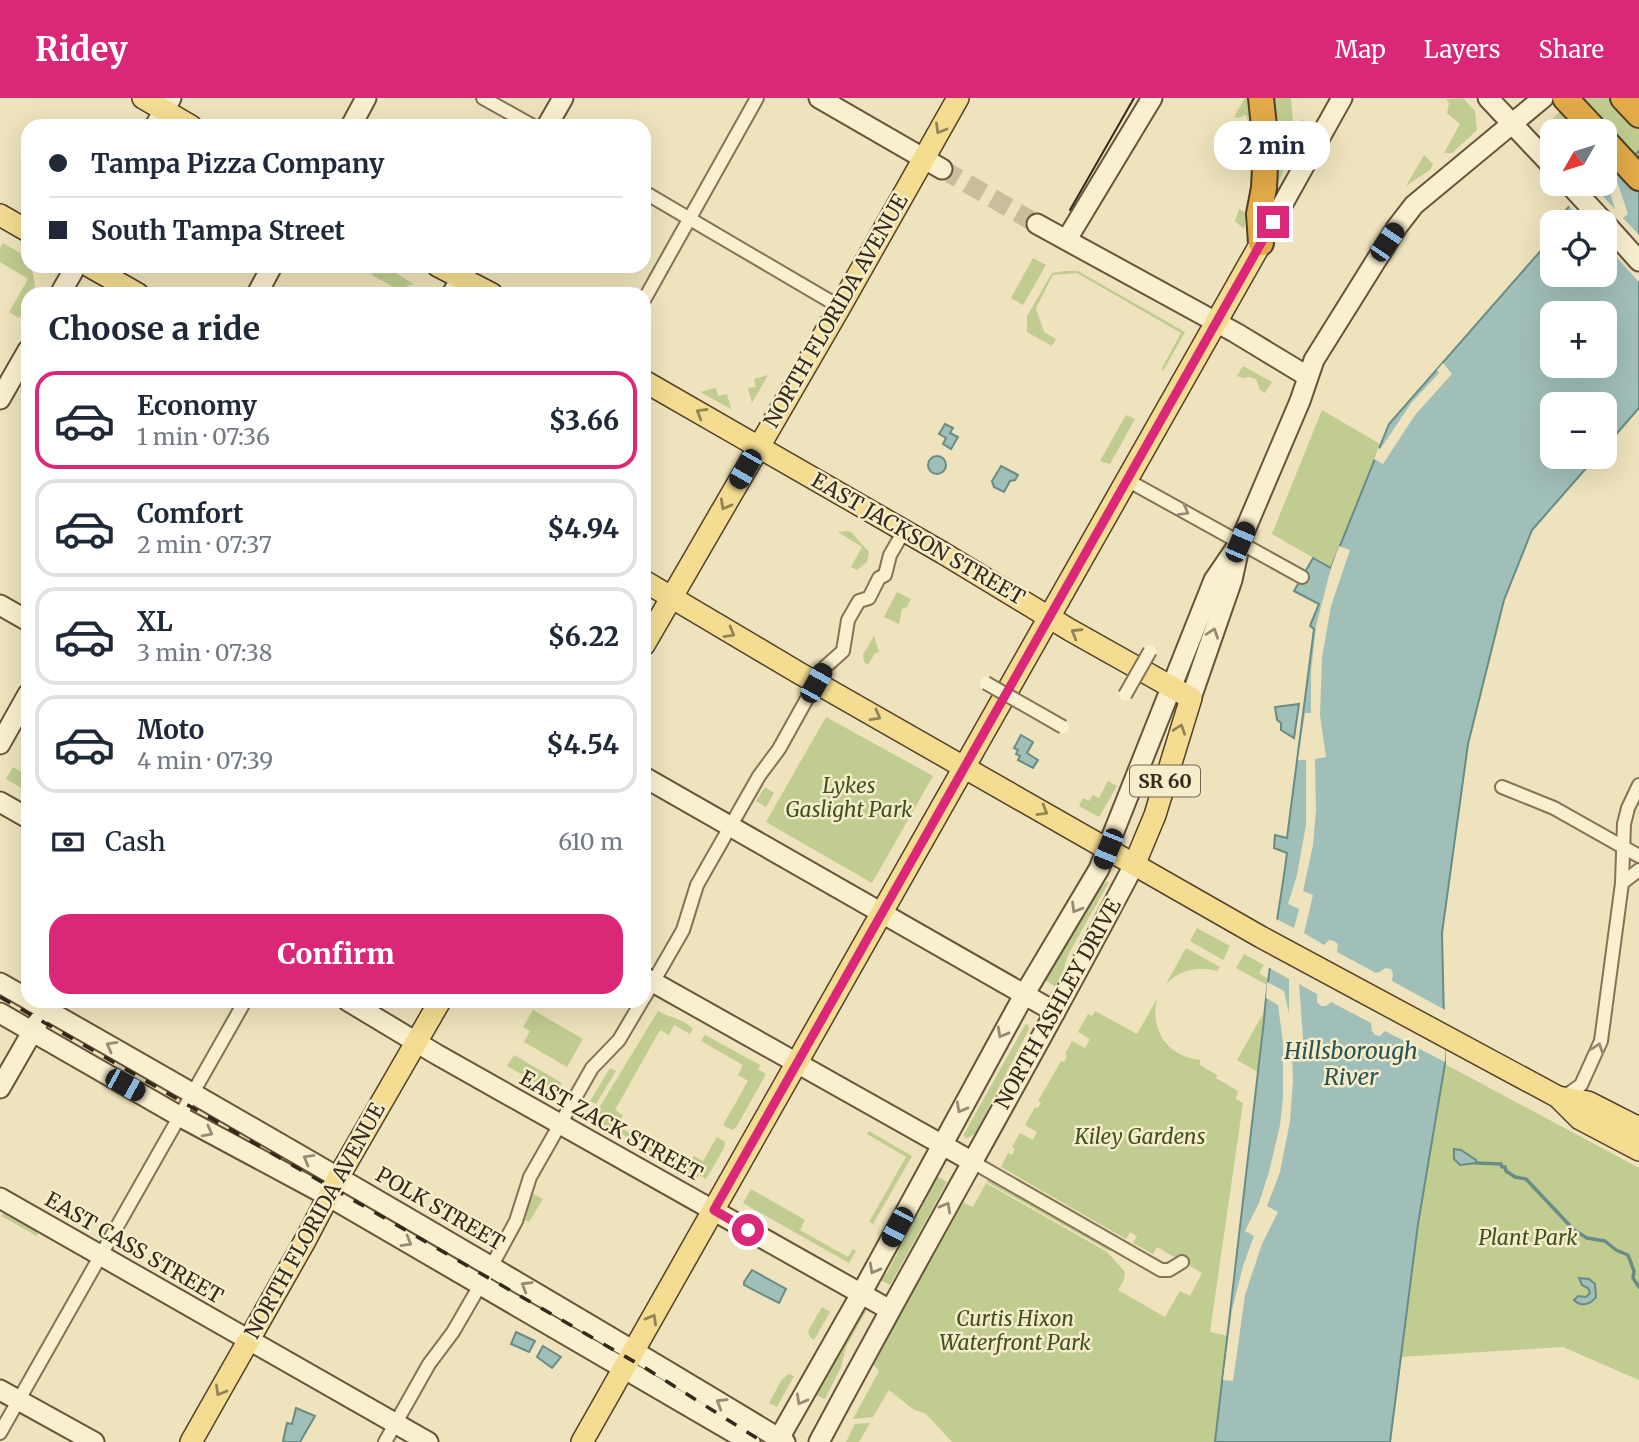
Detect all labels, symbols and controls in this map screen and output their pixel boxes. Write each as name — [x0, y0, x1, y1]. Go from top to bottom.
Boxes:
text: Ridey — [35, 29, 128, 70]
text: Map — [1335, 34, 1386, 65]
text: Layers — [1424, 34, 1500, 65]
text: Share — [1538, 34, 1604, 65]
north arrow — [1540, 119, 1617, 196]
map controls — [1540, 119, 1617, 469]
one-way arrow — [935, 121, 948, 134]
callout: 2 min — [1215, 121, 1331, 170]
text: 2 min — [1239, 131, 1305, 160]
text: Tampa Pizza Company — [91, 147, 384, 180]
street label: NORTH FLORIDA AVENUE — [757, 188, 914, 433]
route end — [1257, 206, 1289, 238]
button: locate — [1540, 210, 1617, 287]
text: South Tampa Street — [91, 214, 345, 247]
car — [1367, 219, 1408, 265]
button: + — [1540, 301, 1617, 378]
text: Choose a ride — [49, 309, 260, 349]
icon: car — [53, 389, 116, 452]
text: Economy — [137, 389, 257, 422]
button: − — [1540, 392, 1617, 469]
text: $3.66 — [549, 404, 619, 437]
one-way arrow — [696, 408, 709, 421]
text: 1 min · 07:36 — [137, 422, 270, 451]
car — [726, 446, 765, 492]
street label: EAST JACKSON STREET — [807, 466, 1030, 611]
icon: car — [53, 497, 116, 560]
text: Comfort — [137, 497, 243, 530]
one-way arrow — [720, 498, 733, 510]
one-way arrow — [1176, 503, 1189, 516]
text: $4.94 — [547, 512, 619, 545]
car — [1223, 519, 1258, 565]
text: 2 min · 07:37 — [137, 530, 272, 559]
icon: car — [53, 605, 116, 668]
text: XL — [137, 605, 173, 638]
text: $6.22 — [548, 620, 619, 653]
one-way arrow — [723, 625, 736, 638]
one-way arrow — [1205, 627, 1220, 639]
one-way arrow — [1071, 628, 1084, 641]
text: 3 min · 07:38 — [137, 638, 272, 667]
car — [797, 660, 836, 706]
one-way arrow — [869, 708, 881, 721]
icon: car — [53, 713, 116, 776]
text: Moto — [137, 713, 204, 746]
one-way arrow — [1172, 724, 1186, 736]
text: $4.54 — [546, 728, 619, 761]
text: 4 min · 07:39 — [137, 746, 273, 775]
road number: SR 60 — [1130, 766, 1200, 796]
park label: Lykes Gaslight Park — [785, 772, 913, 823]
one-way arrow — [1035, 803, 1048, 816]
icon: cash — [49, 823, 87, 861]
text: Cash — [105, 825, 166, 858]
car — [1091, 826, 1126, 872]
text: 610 m — [558, 827, 623, 856]
street label: NORTH ASHLEY DRIVE — [989, 893, 1127, 1114]
one-way arrow — [1071, 901, 1084, 914]
button: Confirm — [49, 914, 623, 994]
one-way arrow — [997, 1026, 1011, 1039]
water label: Hillsborough River — [1283, 1036, 1418, 1091]
one-way arrow — [105, 1041, 118, 1054]
one-way arrow — [1590, 1042, 1604, 1054]
street label: EAST ZACK STREET — [515, 1064, 708, 1187]
car — [102, 1066, 149, 1104]
street label: NORTH FLORIDA AVENUE — [238, 1097, 391, 1343]
one-way arrow — [956, 1101, 969, 1113]
one-way arrow — [201, 1123, 214, 1137]
park label: Kiley Gardens — [1074, 1123, 1206, 1150]
one-way arrow — [303, 1154, 316, 1167]
street label: POLK STREET — [371, 1161, 510, 1256]
street label: EAST CASS STREET — [40, 1186, 228, 1310]
one-way arrow — [938, 1202, 951, 1214]
car — [878, 1204, 917, 1250]
route start — [732, 1214, 764, 1246]
park label: Plant Park — [1478, 1224, 1578, 1251]
one-way arrow — [399, 1234, 412, 1247]
one-way arrow — [869, 1262, 882, 1274]
one-way arrow — [520, 1281, 533, 1294]
park label: Curtis Hixon Waterfront Park — [939, 1305, 1091, 1356]
one-way arrow — [644, 1314, 657, 1326]
one-way arrow — [215, 1383, 228, 1396]
one-way arrow — [796, 1393, 809, 1405]
one-way arrow — [716, 1398, 729, 1411]

